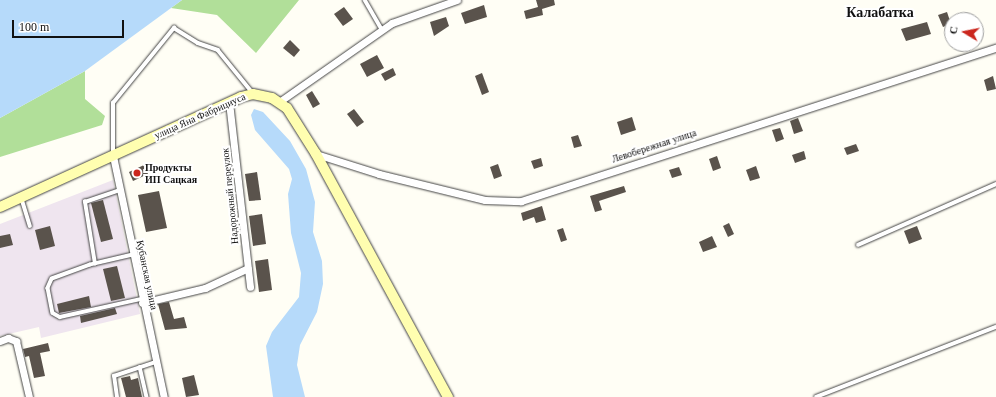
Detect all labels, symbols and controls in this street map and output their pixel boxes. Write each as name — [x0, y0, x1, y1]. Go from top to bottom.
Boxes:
district label: Калабатка — [846, 5, 914, 21]
scale bar — [14, 12, 126, 38]
north arrow — [944, 12, 984, 52]
text: 100 m — [19, 20, 49, 34]
text: С — [947, 25, 960, 35]
street label: улица Яна Фабрициуса — [153, 90, 247, 142]
street label: Левобережная улица — [610, 127, 698, 165]
street label: Надорожный переулок — [219, 147, 241, 245]
place label: Продукты ИП Сацкая — [145, 161, 197, 184]
marker: Продукты ИП Сацкая — [132, 168, 142, 178]
street label: Кубанская улица — [134, 239, 160, 311]

